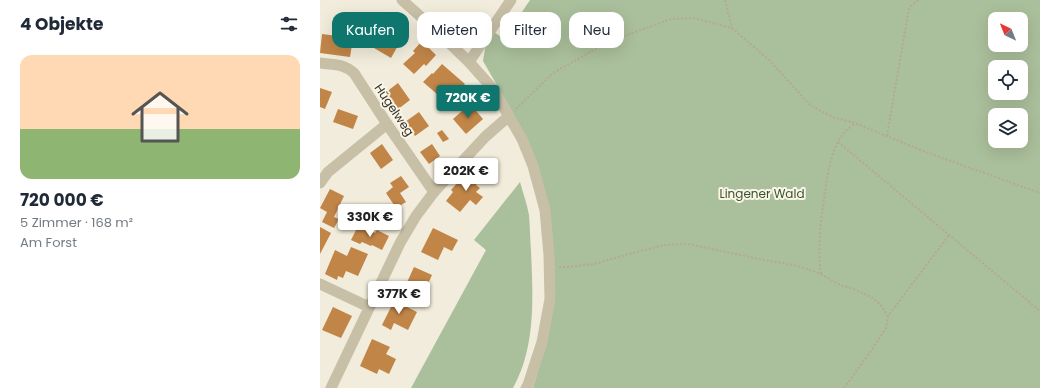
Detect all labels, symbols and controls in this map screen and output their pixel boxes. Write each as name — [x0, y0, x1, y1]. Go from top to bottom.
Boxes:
text: 4 Objekte — [20, 12, 103, 36]
chip: Kaufen — [332, 12, 409, 48]
chip: Mieten — [417, 12, 492, 48]
chip: Filter — [500, 12, 561, 48]
chip: Neu — [569, 12, 624, 48]
north arrow — [988, 12, 1028, 52]
map controls — [988, 12, 1028, 148]
icon: filters — [278, 13, 300, 35]
button: locate — [988, 60, 1028, 100]
street label: Hügelweg — [371, 80, 418, 139]
icon: home — [124, 81, 196, 153]
pin: 720K € — [435, 85, 501, 119]
text: 720K € — [445, 88, 491, 107]
button: layers — [988, 108, 1028, 148]
pin: 202K € — [433, 158, 499, 192]
text: 202K € — [443, 161, 489, 180]
park label: Lingener Wald — [719, 185, 805, 202]
text: 720 000 € — [20, 188, 104, 212]
pin: 330K € — [337, 204, 403, 238]
text: 330K € — [347, 207, 393, 226]
text: 5 Zimmer · 168 m² — [20, 213, 133, 232]
text: Am Forst — [20, 233, 77, 252]
pin: 377K € — [366, 281, 432, 315]
text: 377K € — [377, 284, 421, 303]

